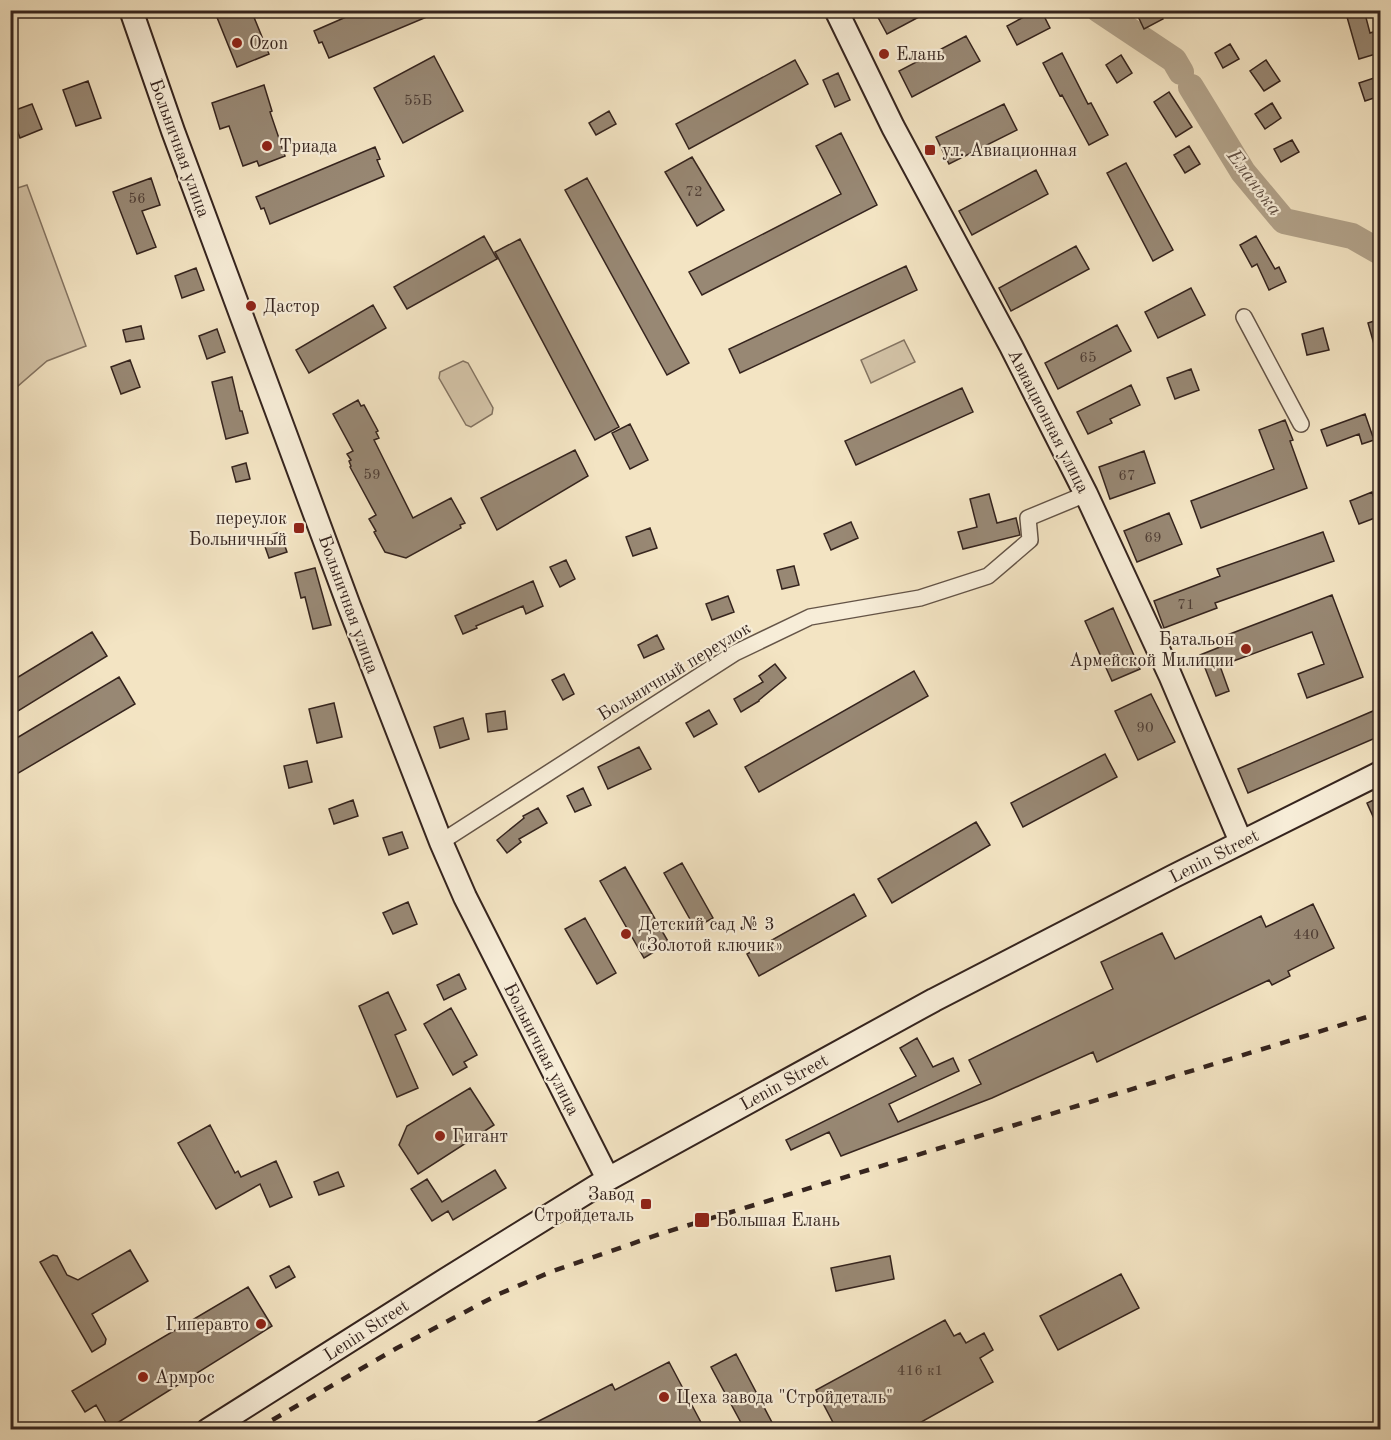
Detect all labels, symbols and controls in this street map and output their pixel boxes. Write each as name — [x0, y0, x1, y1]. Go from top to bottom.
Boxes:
place label: Ozon — [249, 35, 288, 53]
marker: Ozon — [230, 36, 244, 50]
place label: Елань — [896, 46, 945, 64]
marker: Елань — [877, 47, 891, 61]
street label: Больничная улица — [146, 77, 213, 220]
house number: 55Б — [404, 94, 432, 109]
place label: Триада — [279, 138, 338, 156]
marker: Триада — [260, 139, 274, 153]
place label: ул. Авиационная — [942, 142, 1077, 160]
marker: ул. Авиационная — [923, 143, 937, 157]
water label: Еланька — [1222, 146, 1285, 220]
house number: 72 — [685, 185, 703, 200]
house number: 56 — [128, 192, 146, 207]
place label: Дастор — [263, 298, 320, 316]
marker: Дастор — [244, 299, 258, 313]
street label: Авиационная улица — [1004, 347, 1092, 496]
house number: 65 — [1079, 351, 1097, 366]
house number: 59 — [363, 468, 381, 483]
house number: 67 — [1118, 469, 1136, 484]
place label: переулок Больничный — [189, 510, 287, 549]
marker: переулок Больничный — [292, 521, 306, 535]
house number: 69 — [1144, 531, 1162, 546]
street label: Больничная улица — [315, 533, 382, 676]
house number: 71 — [1177, 598, 1195, 613]
street label: Больничный переулок — [595, 619, 754, 725]
place label: Батальон Армейской Милиции — [1069, 631, 1234, 670]
marker: Батальон Армейской Милиции — [1239, 642, 1253, 656]
house number: 90 — [1136, 721, 1154, 736]
street label: Lenin Street — [1167, 827, 1262, 887]
place label: Детский сад № 3 «Золотой ключик» — [638, 916, 783, 955]
marker: Детский сад № 3 «Золотой ключик» — [619, 927, 633, 941]
house number: 440 — [1293, 928, 1319, 943]
street label: Больничная улица — [500, 980, 582, 1119]
street label: Lenin Street — [738, 1051, 831, 1114]
place label: Гигант — [452, 1128, 508, 1146]
marker: Гигант — [433, 1129, 447, 1143]
place label: Завод Стройдеталь — [534, 1186, 634, 1225]
marker: Завод Стройдеталь — [639, 1197, 653, 1211]
marker: Большая Елань — [693, 1211, 711, 1229]
place label: Большая Елань — [716, 1212, 840, 1230]
street label: Lenin Street — [321, 1297, 412, 1365]
place label: Гиперавто — [165, 1316, 249, 1334]
marker: Гиперавто — [254, 1317, 268, 1331]
house number: 416 к1 — [897, 1364, 943, 1379]
place label: Армрос — [155, 1369, 215, 1387]
marker: Армрос — [136, 1370, 150, 1384]
place label: Цеха завода "Стройдеталь" — [676, 1389, 893, 1407]
marker: Цеха завода "Стройдеталь" — [657, 1390, 671, 1404]

